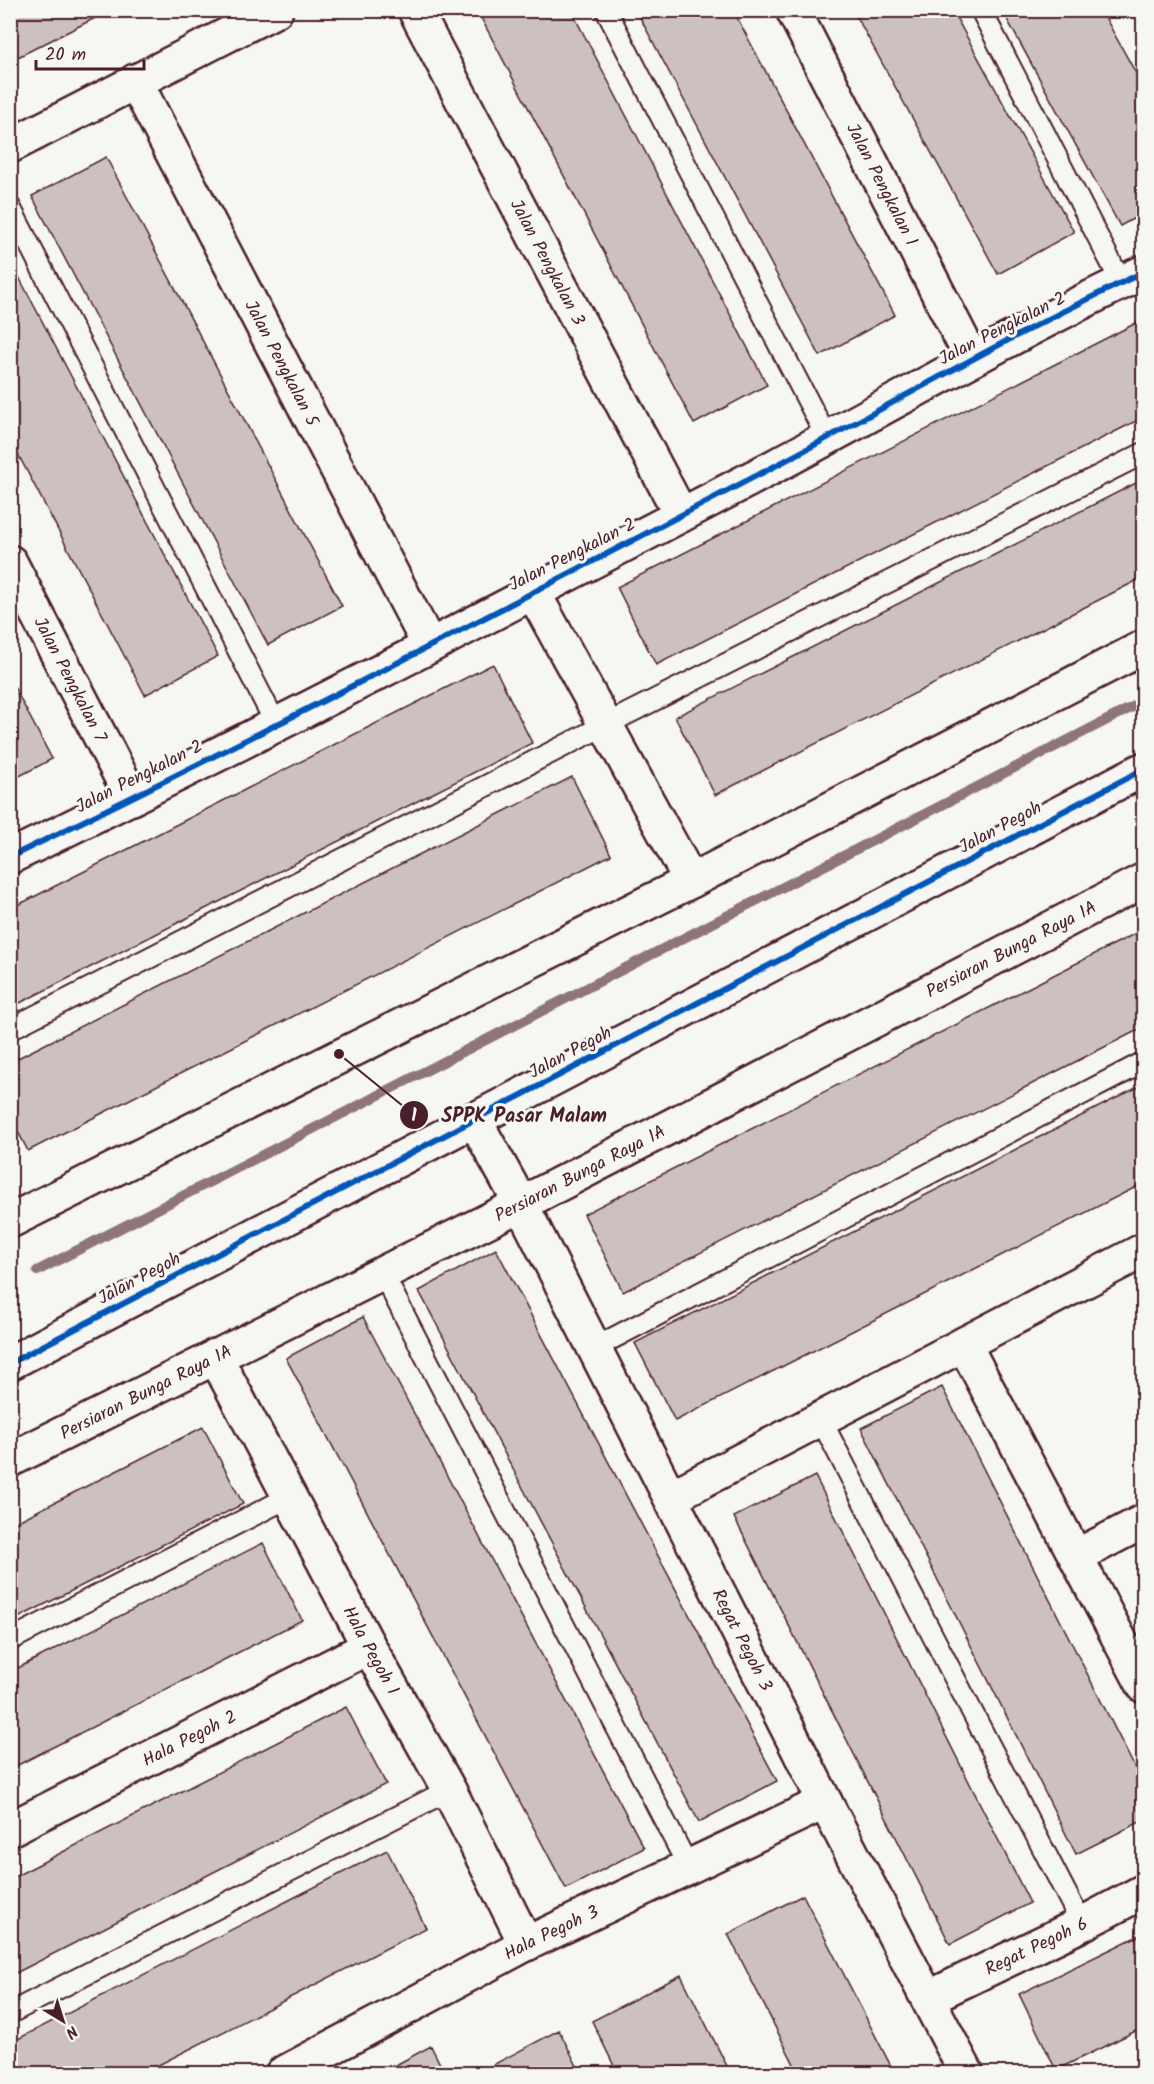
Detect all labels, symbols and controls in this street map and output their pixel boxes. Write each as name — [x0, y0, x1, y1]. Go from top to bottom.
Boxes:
scale bar — [36, 33, 144, 71]
text: 20 m — [45, 41, 86, 70]
street label: Jalan Pengkalan 1 — [837, 118, 925, 252]
street label: Jalan Pengkalan 3 — [501, 194, 592, 331]
street label: Jalan Pengkalan 2 — [934, 285, 1071, 374]
street label: Jalan Pengkalan 5 — [236, 295, 326, 433]
street label: Jalan Pengkalan 2 — [504, 511, 641, 600]
street label: Jalan Pengkalan 7 — [25, 612, 114, 748]
street label: Jalan Pengkalan 2 — [71, 733, 208, 822]
street label: Jalan Pegoh — [954, 794, 1048, 862]
street label: Persiaran Bunga Raya 1A — [921, 894, 1103, 1007]
street label: Jalan Pegoh — [524, 1019, 618, 1087]
callout: SPPK Pasar Malam — [399, 1096, 619, 1134]
text: SPPK Pasar Malam — [441, 1101, 607, 1133]
text: 1 — [411, 1102, 417, 1131]
street label: Persiaran Bunga Raya 1A — [490, 1118, 671, 1231]
street label: Jalan Pegoh — [93, 1245, 187, 1313]
street label: Persiaran Bunga Raya 1A — [55, 1338, 238, 1449]
street label: Regat Pegoh 3 — [703, 1584, 779, 1697]
street label: Hala Pegoh 1 — [334, 1601, 406, 1701]
street label: Hala Pegoh 2 — [138, 1703, 242, 1776]
street label: Hala Pegoh 3 — [499, 1898, 604, 1969]
street label: Regat Pegoh 6 — [980, 1910, 1093, 1985]
north arrow — [33, 1991, 93, 2051]
text: N — [60, 2019, 83, 2045]

